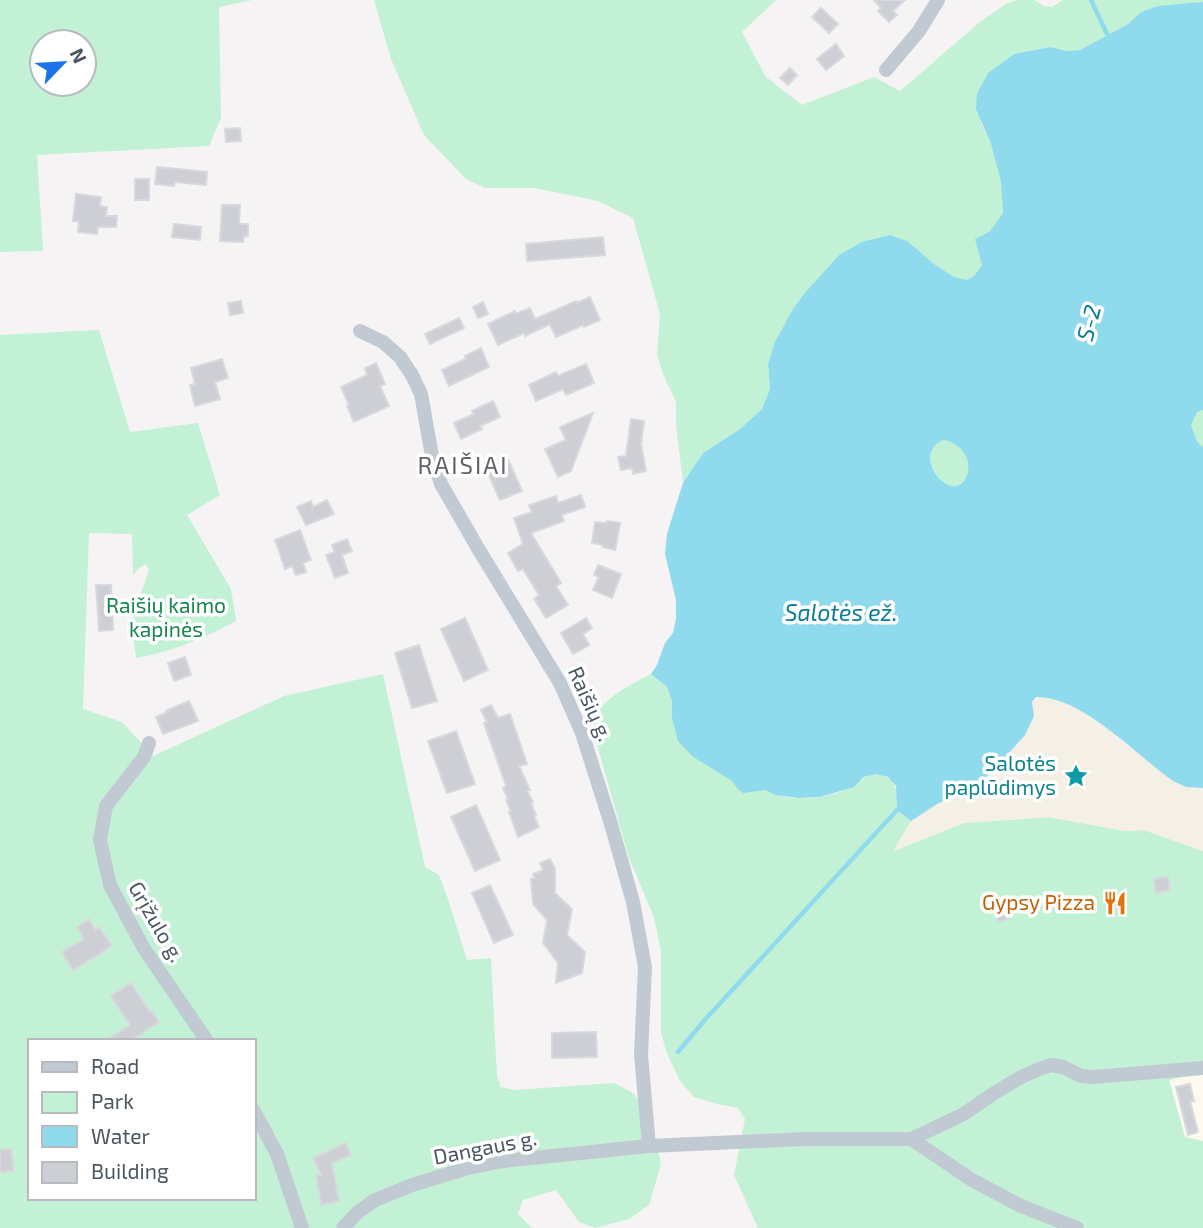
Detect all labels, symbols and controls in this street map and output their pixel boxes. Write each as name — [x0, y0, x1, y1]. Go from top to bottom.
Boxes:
north arrow — [28, 28, 98, 98]
text: N — [66, 45, 92, 67]
water label: S-2 — [1070, 302, 1106, 344]
district label: RAIŠIAI — [417, 450, 509, 479]
park label: Raišių kaimo kapinės — [106, 592, 226, 641]
water label: Salotės ež. — [785, 598, 897, 626]
street label: Raišių g. — [564, 662, 619, 744]
place label: Salotės paplūdimys — [944, 750, 1056, 799]
place icon: Salotės paplūdimys — [1062, 762, 1090, 790]
street label: Grįžulo g. — [124, 877, 190, 966]
place label: Gypsy Pizza — [982, 889, 1095, 914]
restaurant icon: Gypsy Pizza — [1101, 889, 1129, 917]
legend — [28, 1039, 256, 1200]
text: Road — [91, 1053, 139, 1078]
text: Park — [91, 1088, 134, 1113]
text: Water — [91, 1123, 150, 1148]
street label: Dangaus g. — [431, 1124, 538, 1169]
text: Building — [91, 1158, 169, 1183]

